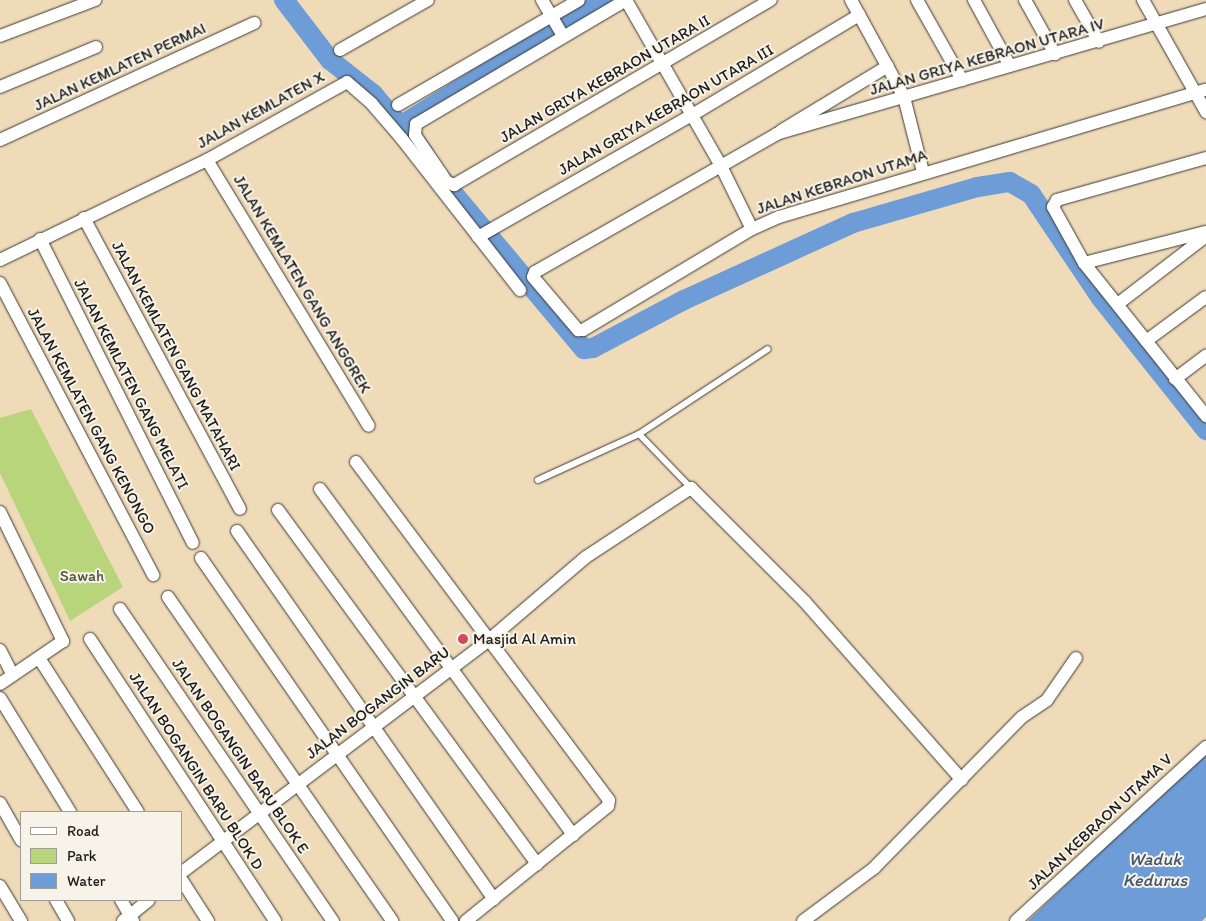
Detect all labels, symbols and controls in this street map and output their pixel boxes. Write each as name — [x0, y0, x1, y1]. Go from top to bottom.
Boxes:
street label: JALAN GRIYA KEBRAON UTARA II — [497, 11, 713, 147]
street label: JALAN GRIYA KEBRAON UTARA IV — [867, 14, 1107, 100]
street label: JALAN KEMLATEN PERMAI — [30, 18, 210, 116]
street label: JALAN GRIYA KEBRAON UTARA III — [555, 40, 777, 180]
street label: JALAN KEMLATEN X — [194, 67, 328, 153]
street label: JALAN KEBRAON UTAMA — [754, 145, 930, 219]
street label: JALAN KEMLATEN GANG ANGGREK — [229, 171, 375, 397]
street label: JALAN KEMLATEN GANG MATAHARI — [107, 237, 245, 475]
street label: JALAN KEMLATEN GANG MELATI — [69, 275, 193, 493]
street label: JALAN KEMLATEN GANG KENONGO — [23, 304, 159, 538]
park label: Sawah — [60, 566, 104, 586]
place label: Masjid Al Amin — [473, 629, 576, 649]
marker: Masjid Al Amin — [457, 633, 469, 645]
street label: JALAN BOGANGIN BARU — [302, 642, 454, 764]
street label: JALAN BOGANGIN BARU BLOK E — [167, 654, 313, 858]
street label: JALAN BOGANGIN BARU BLOK D — [124, 667, 268, 875]
street label: JALAN KEBRAON UTAMA V — [1023, 750, 1177, 894]
legend — [20, 811, 182, 901]
text: Road — [67, 822, 99, 840]
text: Park — [67, 847, 97, 865]
water label: Waduk Kedurus — [1123, 849, 1187, 892]
text: Water — [67, 872, 105, 890]

